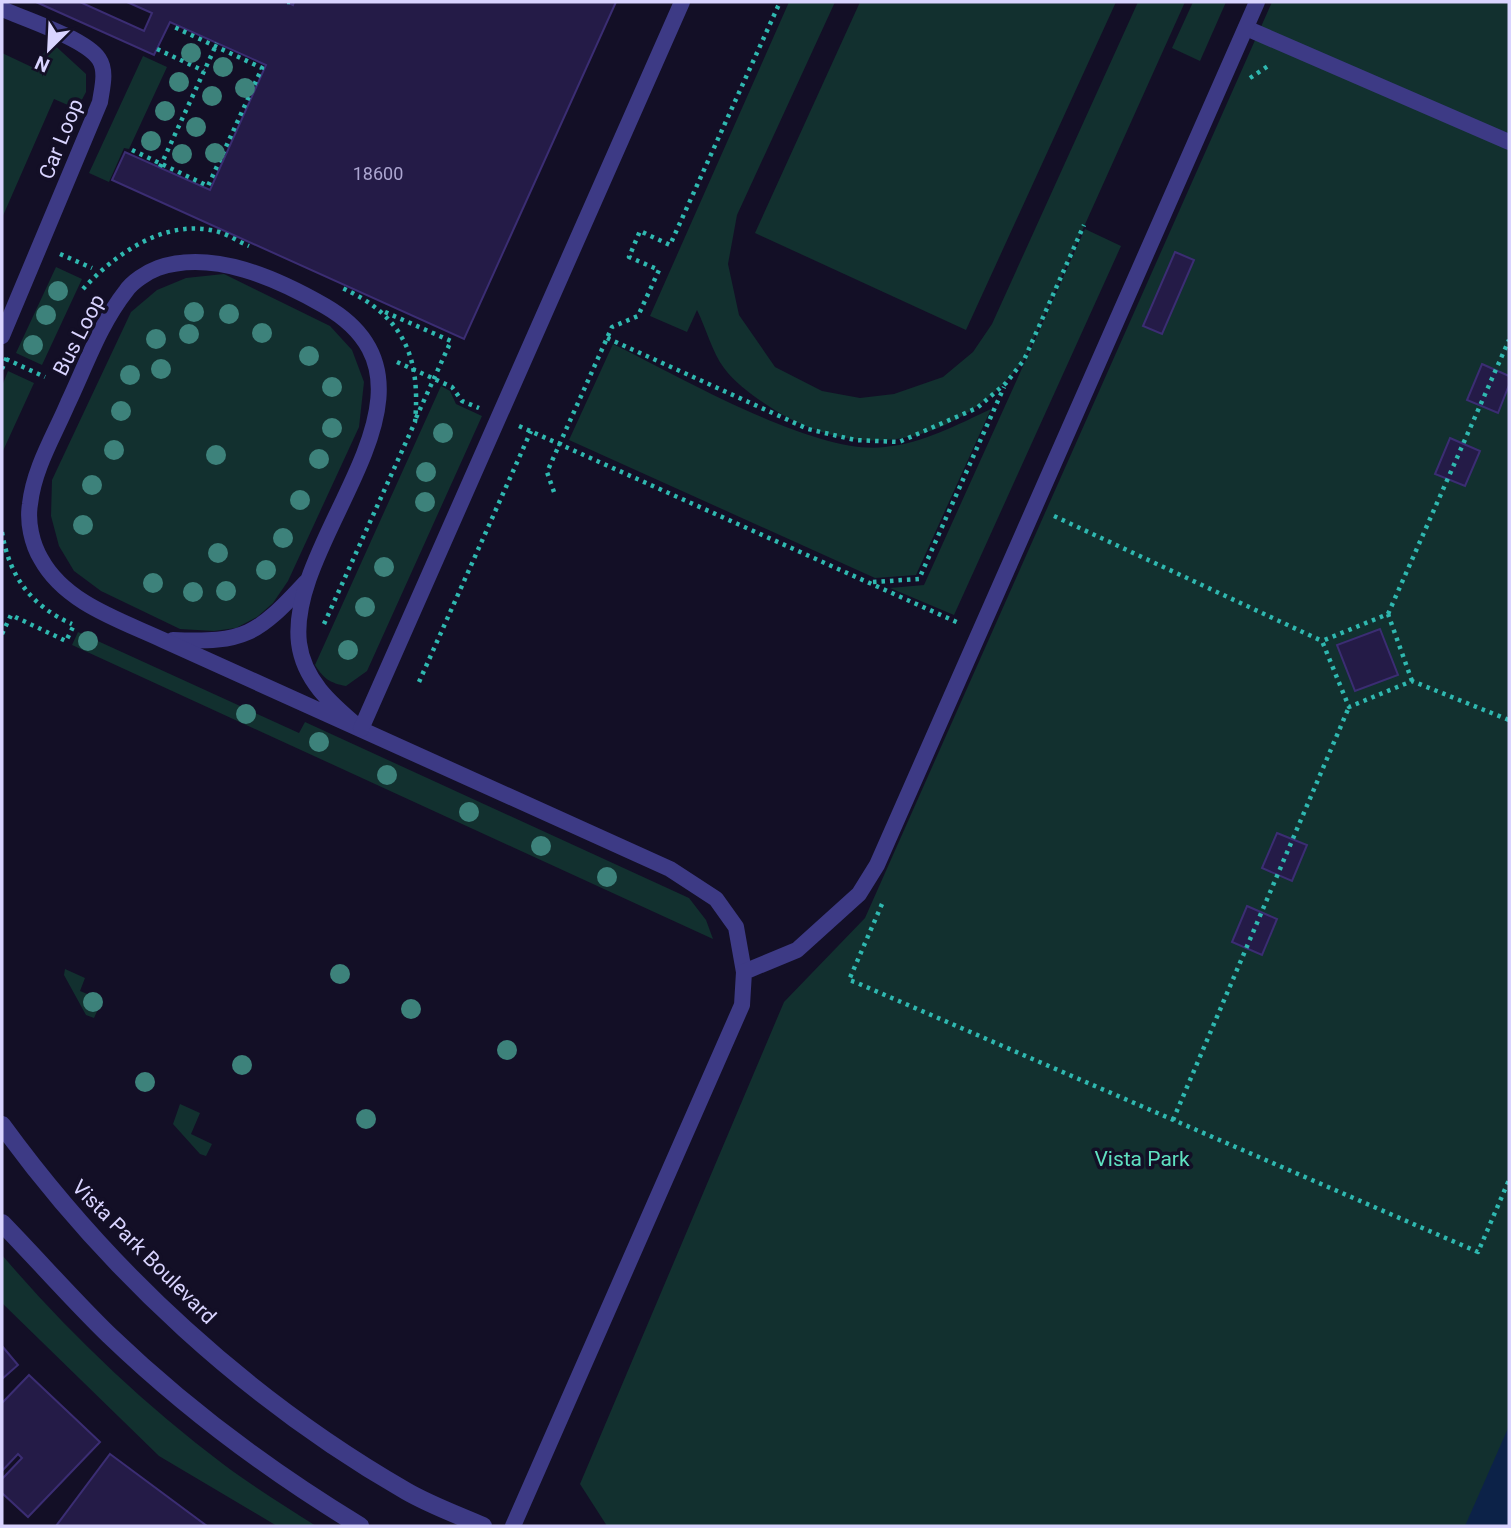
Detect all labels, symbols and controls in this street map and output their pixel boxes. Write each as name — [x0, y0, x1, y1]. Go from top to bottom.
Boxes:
north arrow — [14, 14, 84, 84]
text: N — [31, 51, 53, 77]
street label: Car Loop — [34, 95, 88, 183]
house number: 18600 — [353, 163, 403, 184]
street label: Bus Loop — [48, 290, 110, 380]
park label: Vista Park — [1094, 1147, 1190, 1171]
street label: Vista Park Boulevard — [67, 1175, 221, 1329]

